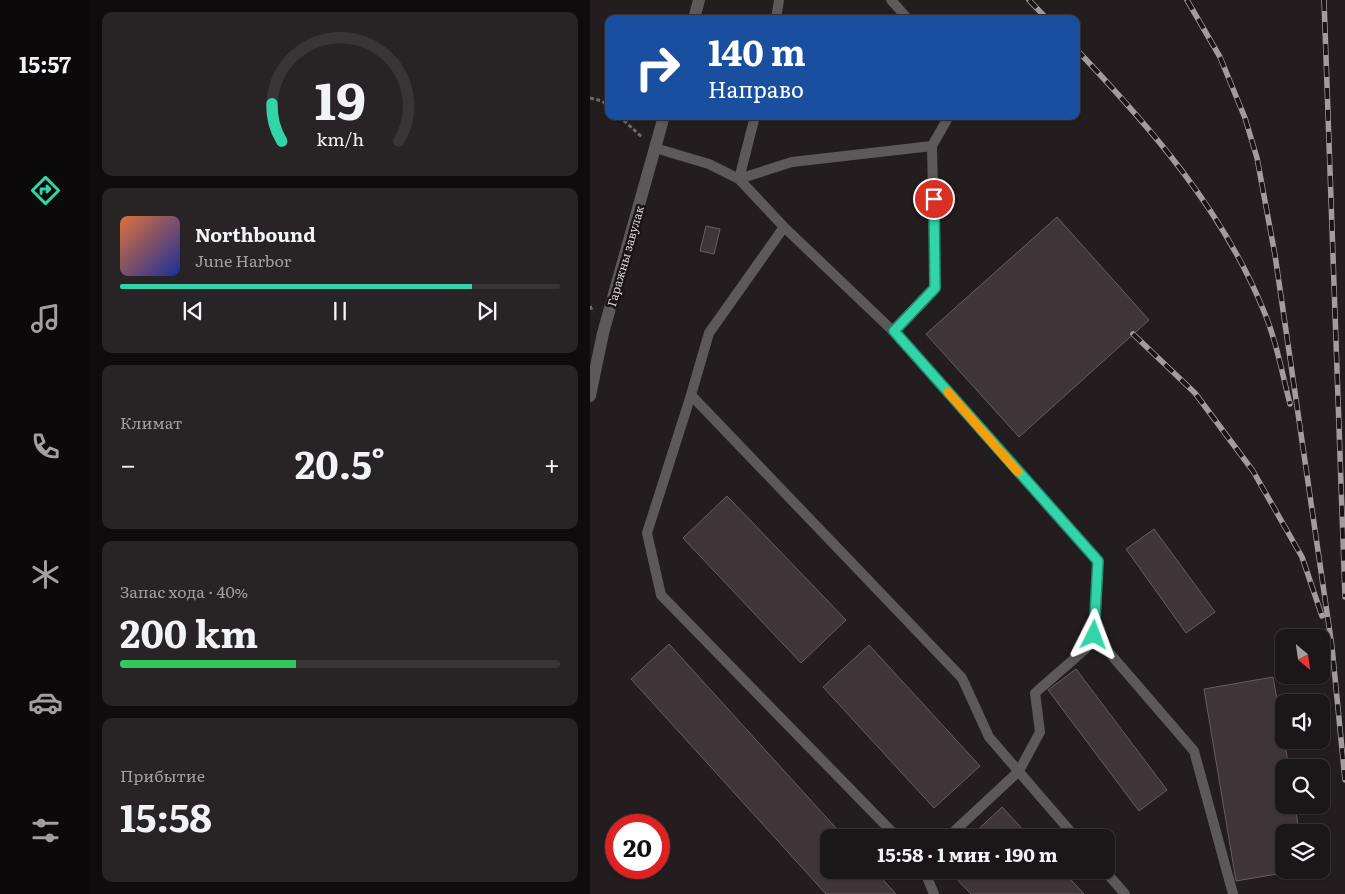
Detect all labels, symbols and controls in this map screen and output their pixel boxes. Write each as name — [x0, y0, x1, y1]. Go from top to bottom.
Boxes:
text: 140 m — [708, 25, 806, 77]
icon: right — [625, 35, 690, 100]
text: 15:57 — [19, 47, 71, 80]
text: 19 — [314, 59, 366, 136]
text: Направо — [708, 72, 804, 105]
text: km/h — [316, 125, 364, 152]
icon: directions — [28, 173, 63, 208]
pin — [913, 178, 955, 220]
icon: arrive — [920, 185, 948, 213]
street label: Гаражны завулак — [602, 203, 648, 309]
text: Northbound — [195, 220, 316, 248]
text: June Harbor — [195, 248, 291, 272]
icon: previous — [179, 297, 207, 325]
icon: pause — [326, 297, 354, 325]
icon: next — [473, 297, 501, 325]
icon: music — [28, 301, 63, 336]
text: Климат — [120, 410, 182, 434]
icon: phone — [28, 429, 63, 464]
text: 20.5° — [295, 434, 385, 491]
text: − — [120, 442, 136, 484]
text: + — [544, 442, 560, 484]
icon: climate — [28, 557, 63, 592]
text: Запас хода · 40% — [120, 579, 248, 603]
text: 200 km — [120, 603, 258, 660]
position arrow — [1067, 608, 1119, 660]
north arrow — [1275, 629, 1330, 684]
map controls — [1275, 629, 1330, 879]
icon: car — [28, 685, 63, 720]
button: sound — [1275, 694, 1330, 749]
button: search — [1275, 759, 1330, 814]
text: Прибытие — [120, 763, 205, 787]
text: 15:58 — [120, 787, 212, 844]
icon: filters — [28, 813, 63, 848]
speed limit sign: 20 — [605, 814, 670, 879]
button: layers — [1275, 824, 1330, 879]
text: 15:58 · 1 мин · 190 m — [877, 840, 1058, 868]

